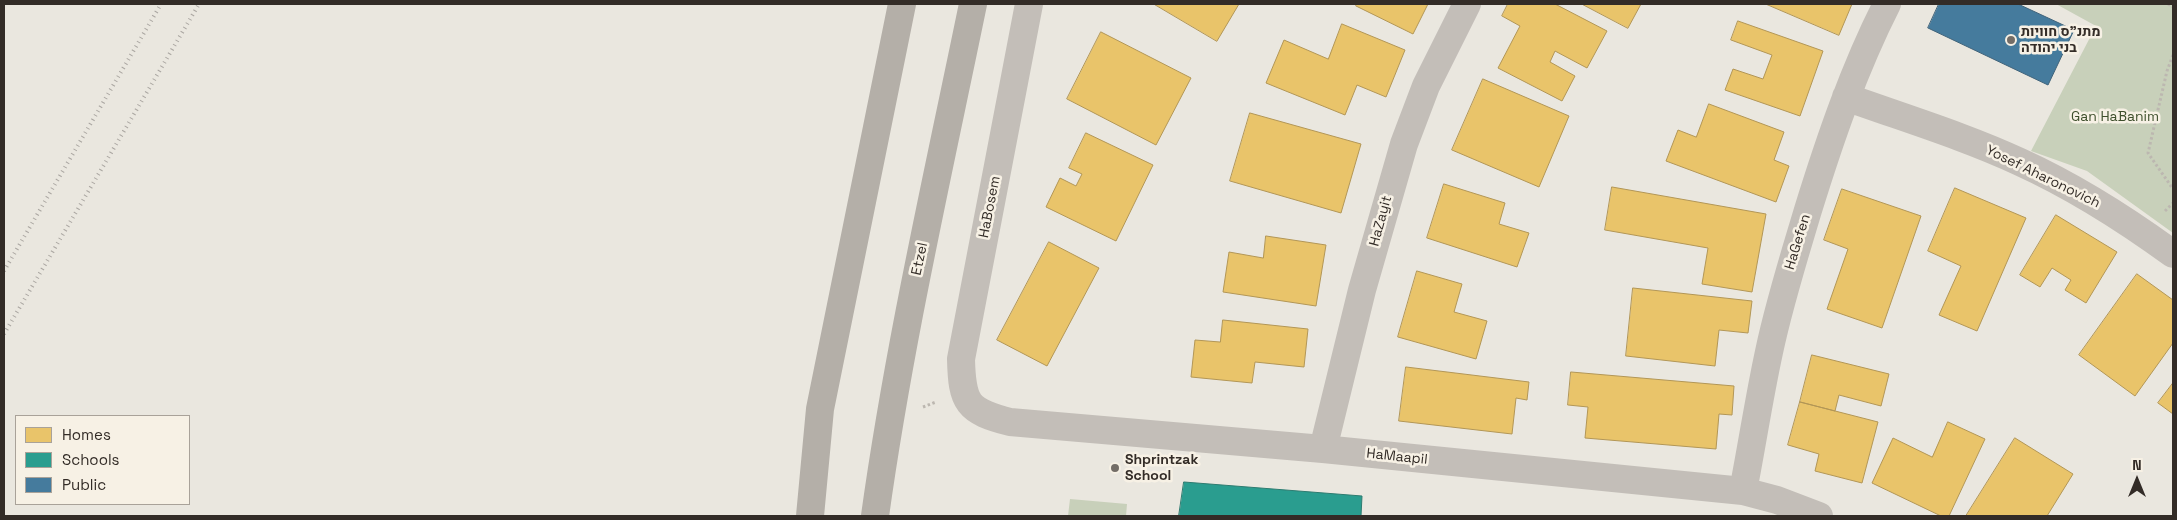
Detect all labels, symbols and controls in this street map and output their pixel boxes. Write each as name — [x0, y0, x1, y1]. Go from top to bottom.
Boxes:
place label: מתנ"ס חוויות בני יהודה — [2021, 24, 2101, 56]
marker: מתנ"ס חוויות בני יהודה — [2005, 34, 2017, 46]
park label: Gan HaBanim — [2071, 109, 2159, 125]
street label: Yosef Aharonovich — [1983, 142, 2103, 212]
street label: HaBosem — [976, 175, 1004, 239]
street label: HaZayit — [1366, 194, 1396, 248]
street label: HaGefen — [1782, 212, 1814, 272]
street label: Etzel — [908, 241, 932, 277]
legend — [15, 415, 190, 505]
text: Homes — [62, 425, 111, 444]
street label: HaMaapil — [1366, 445, 1428, 469]
text: Schools — [62, 450, 119, 469]
place label: Shprintzak School — [1125, 452, 1198, 484]
north arrow — [2112, 455, 2162, 505]
text: N — [2132, 456, 2142, 474]
marker: Shprintzak School — [1109, 462, 1121, 474]
text: Public — [62, 475, 106, 494]

